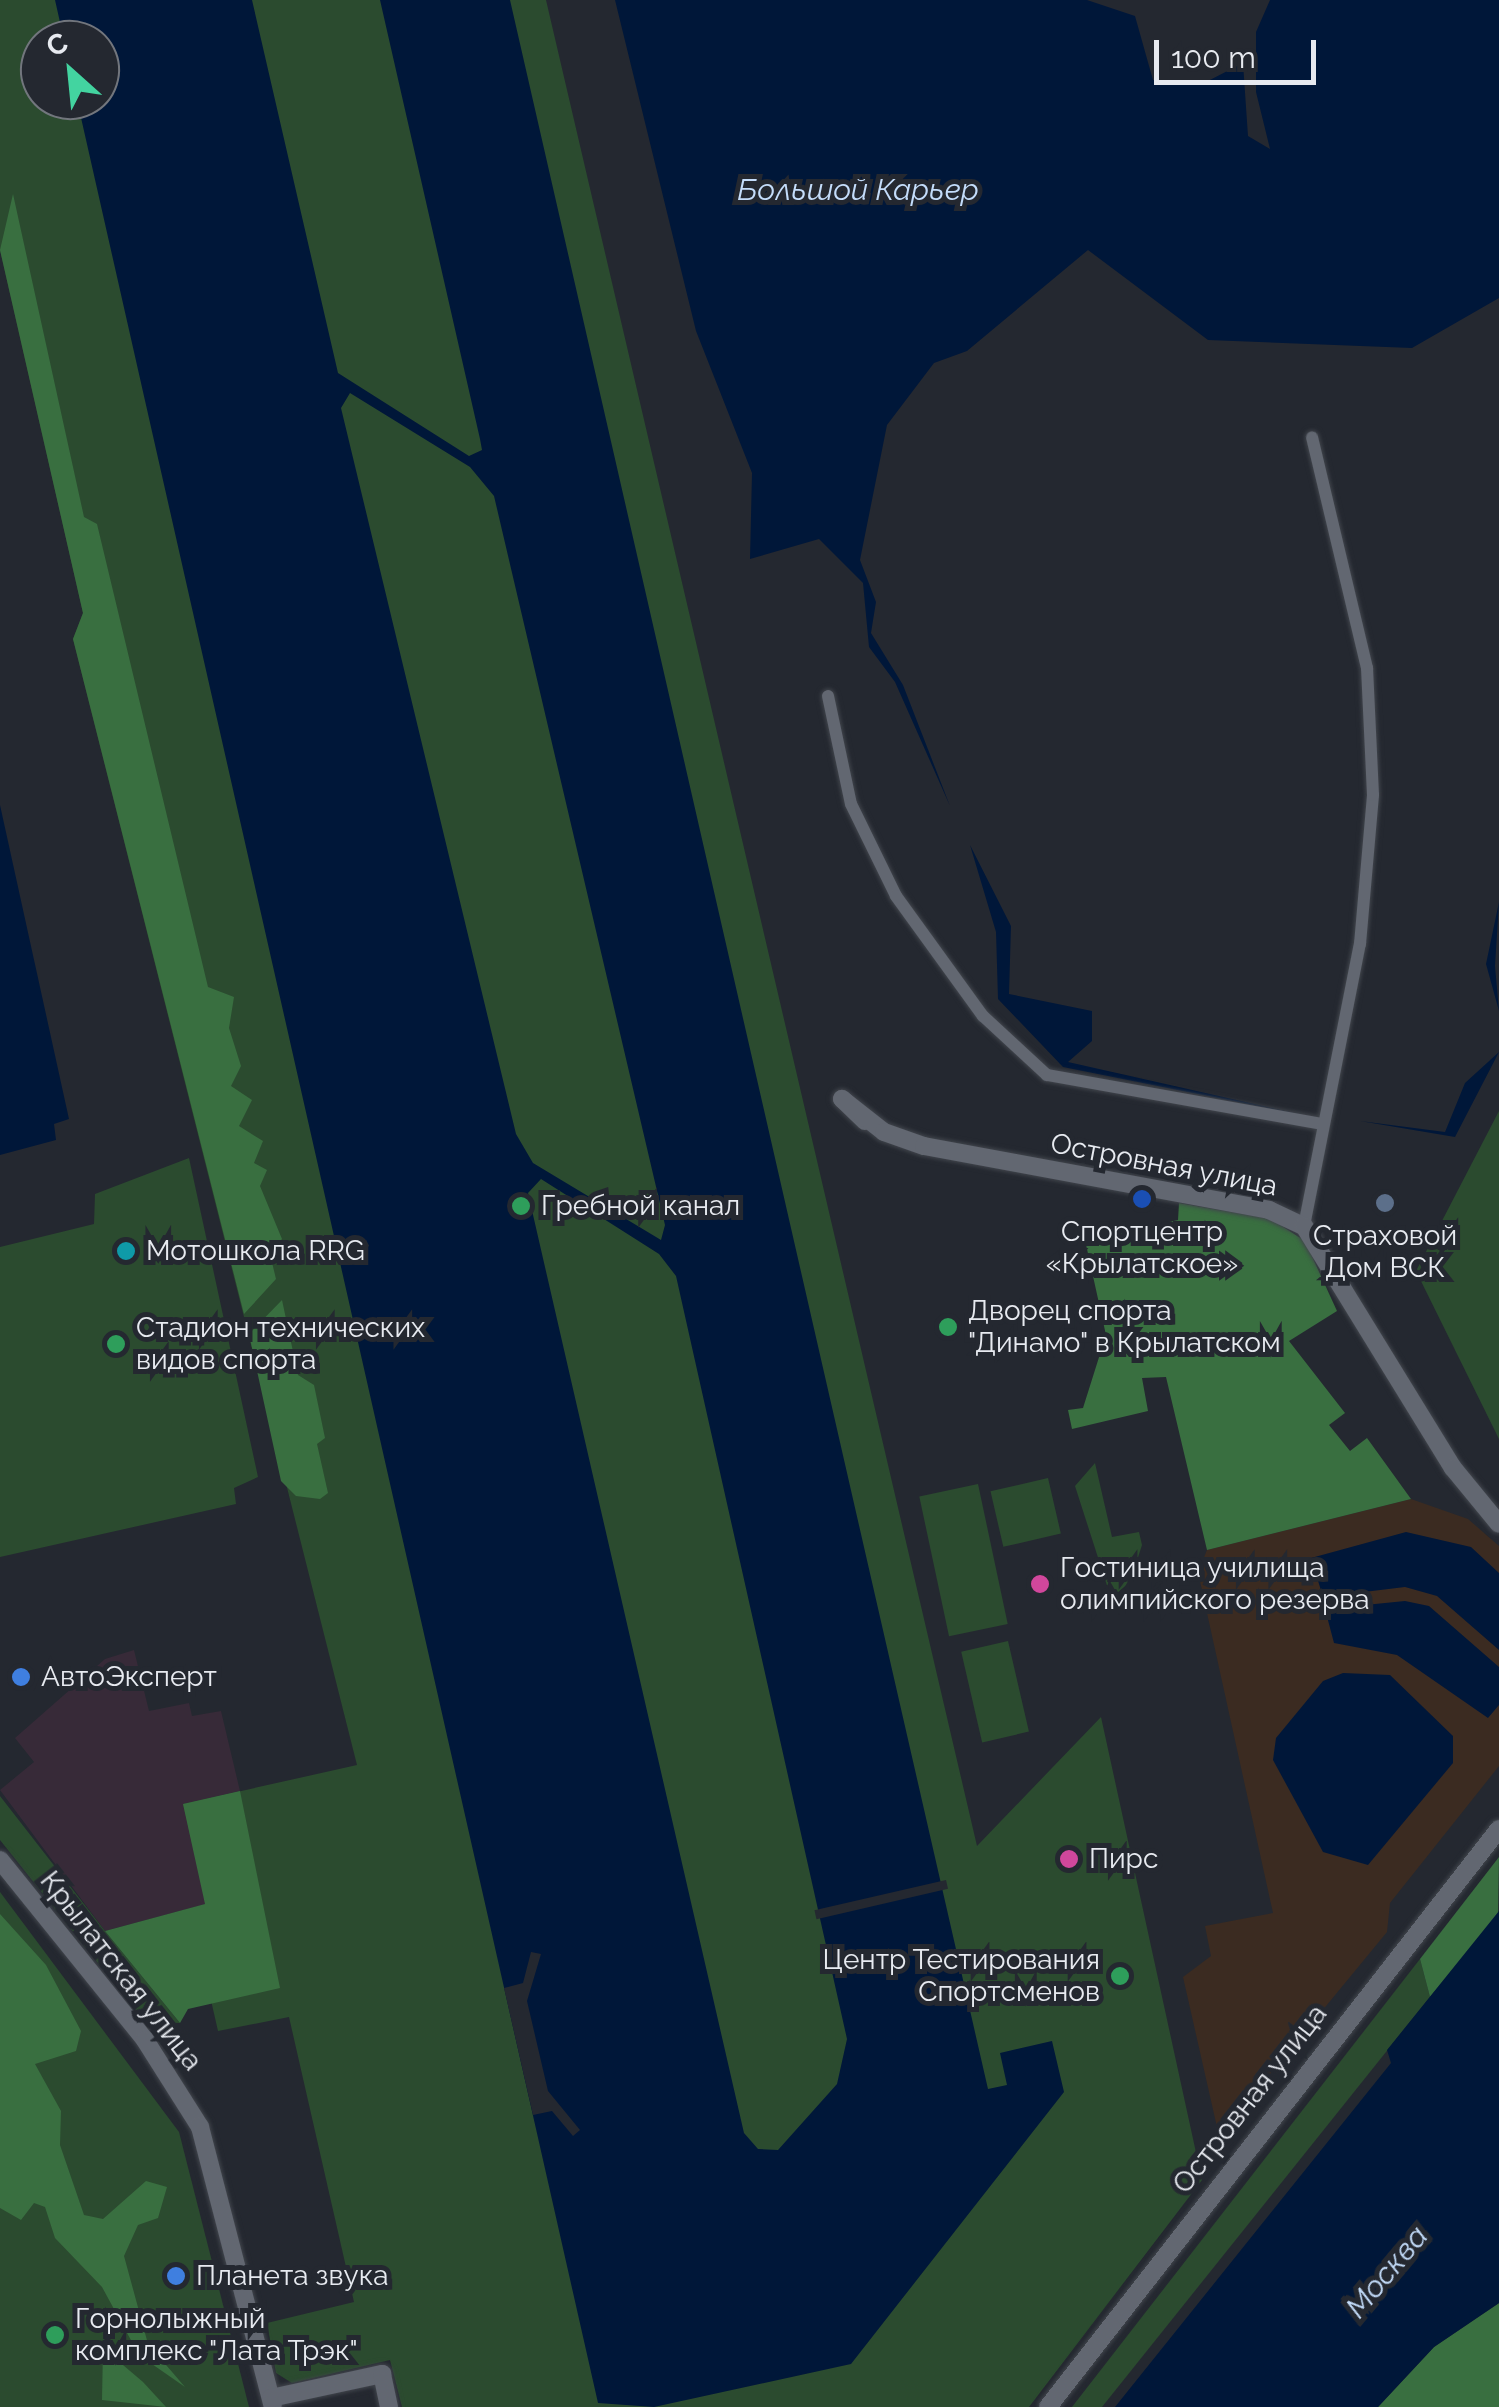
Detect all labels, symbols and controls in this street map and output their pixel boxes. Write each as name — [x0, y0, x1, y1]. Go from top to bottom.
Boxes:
north arrow — [20, 20, 120, 120]
scale bar — [1159, 20, 1322, 82]
text: С — [41, 26, 73, 64]
text: 100 m — [1171, 40, 1256, 75]
water label: Большой Карьер — [737, 172, 979, 208]
street label: Островная улица — [1047, 1126, 1281, 1204]
marker: Спортцентр «Крылатское» — [1131, 1188, 1153, 1210]
place label: Гребной канал — [541, 1189, 740, 1223]
marker: Страховой Дом ВСК — [1374, 1192, 1396, 1214]
marker: Гребной канал — [510, 1195, 532, 1217]
place label: Спортцентр «Крылатское» — [1046, 1215, 1238, 1281]
place label: Страховой Дом ВСК — [1313, 1219, 1457, 1285]
place label: Мотошкола RRG — [146, 1234, 365, 1268]
marker: Мотошкола RRG — [115, 1240, 137, 1262]
place label: Дворец спорта "Динамо" в Крылатском — [968, 1294, 1281, 1360]
place label: Стадион технических видов спорта — [136, 1311, 425, 1377]
marker: Дворец спорта "Динамо" в Крылатском — [937, 1316, 959, 1338]
marker: Стадион технических видов спорта — [105, 1333, 127, 1355]
place label: Гостиница училища олимпийского резерва — [1060, 1551, 1370, 1617]
marker: Гостиница училища олимпийского резерва — [1029, 1573, 1051, 1595]
place label: АвтоЭксперт — [41, 1660, 217, 1694]
marker: АвтоЭксперт — [10, 1666, 32, 1688]
place label: Пирс — [1089, 1842, 1158, 1876]
marker: Пирс — [1058, 1848, 1080, 1870]
street label: Крылатская улица — [33, 1864, 209, 2078]
place label: Центр Тестирования Спортсменов — [822, 1943, 1100, 2009]
marker: Центр Тестирования Спортсменов — [1109, 1965, 1131, 1987]
street label: Островная улица — [1166, 1998, 1334, 2200]
water label: Москва — [1338, 2219, 1436, 2325]
place label: Планета звука — [196, 2259, 388, 2293]
marker: Планета звука — [165, 2265, 187, 2287]
place label: Горнолыжный комплекс "Лата Трэк" — [75, 2302, 359, 2368]
marker: Горнолыжный комплекс "Лата Трэк" — [44, 2324, 66, 2346]

